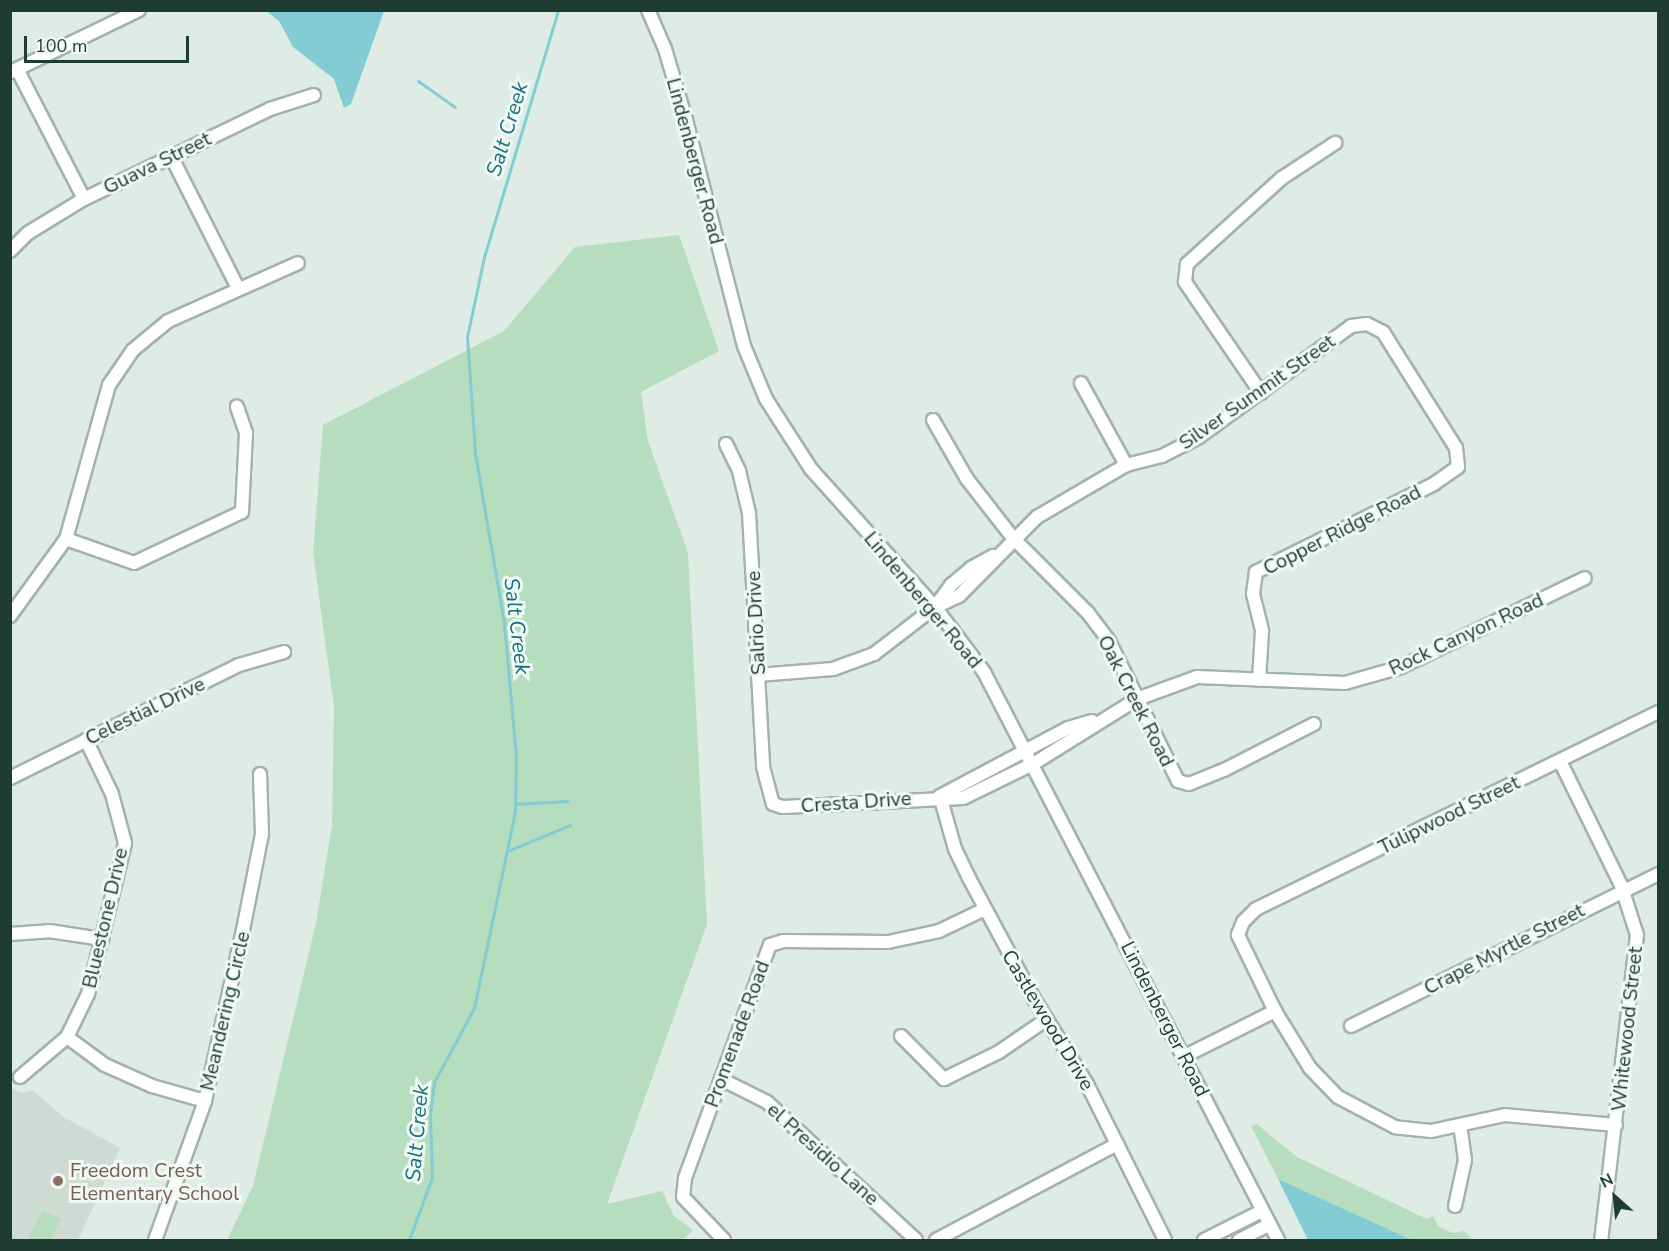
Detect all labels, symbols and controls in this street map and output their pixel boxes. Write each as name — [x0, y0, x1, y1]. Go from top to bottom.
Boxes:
scale bar — [27, 24, 192, 62]
text: 100 m — [35, 34, 87, 58]
street label: Lindenberger Road — [661, 75, 729, 247]
water label: Salt Creek — [481, 79, 533, 179]
street label: Guava Street — [99, 127, 215, 199]
street label: Silver Summit Street — [1174, 329, 1340, 455]
street label: Copper Ridge Road — [1259, 480, 1425, 580]
street label: Lindenberger Road — [859, 527, 987, 673]
street label: Salrio Drive — [741, 570, 771, 676]
water label: Salt Creek — [499, 576, 535, 676]
street label: Rock Canyon Road — [1385, 588, 1547, 680]
street label: Oak Creek Road — [1093, 631, 1179, 771]
street label: Celestial Drive — [81, 672, 209, 750]
street label: Tulipwood Street — [1374, 770, 1524, 860]
street label: Cresta Drive — [800, 786, 912, 818]
street label: Bluestone Drive — [77, 845, 133, 991]
street label: Crape Myrtle Street — [1420, 898, 1588, 1000]
street label: Meandering Circle — [195, 929, 255, 1093]
street label: Lindenberger Road — [1115, 937, 1215, 1101]
street label: Castlewood Drive — [997, 945, 1099, 1095]
street label: Whitewood Street — [1606, 945, 1648, 1113]
street label: Promenade Road — [699, 957, 775, 1111]
water label: Salt Creek — [400, 1083, 434, 1183]
street label: el Presidio Lane — [762, 1098, 884, 1210]
place label: Freedom Crest Elementary School — [70, 1158, 239, 1205]
north arrow — [1585, 1167, 1645, 1227]
text: N — [1597, 1168, 1617, 1193]
marker: Freedom Crest Elementary School — [51, 1174, 65, 1188]

